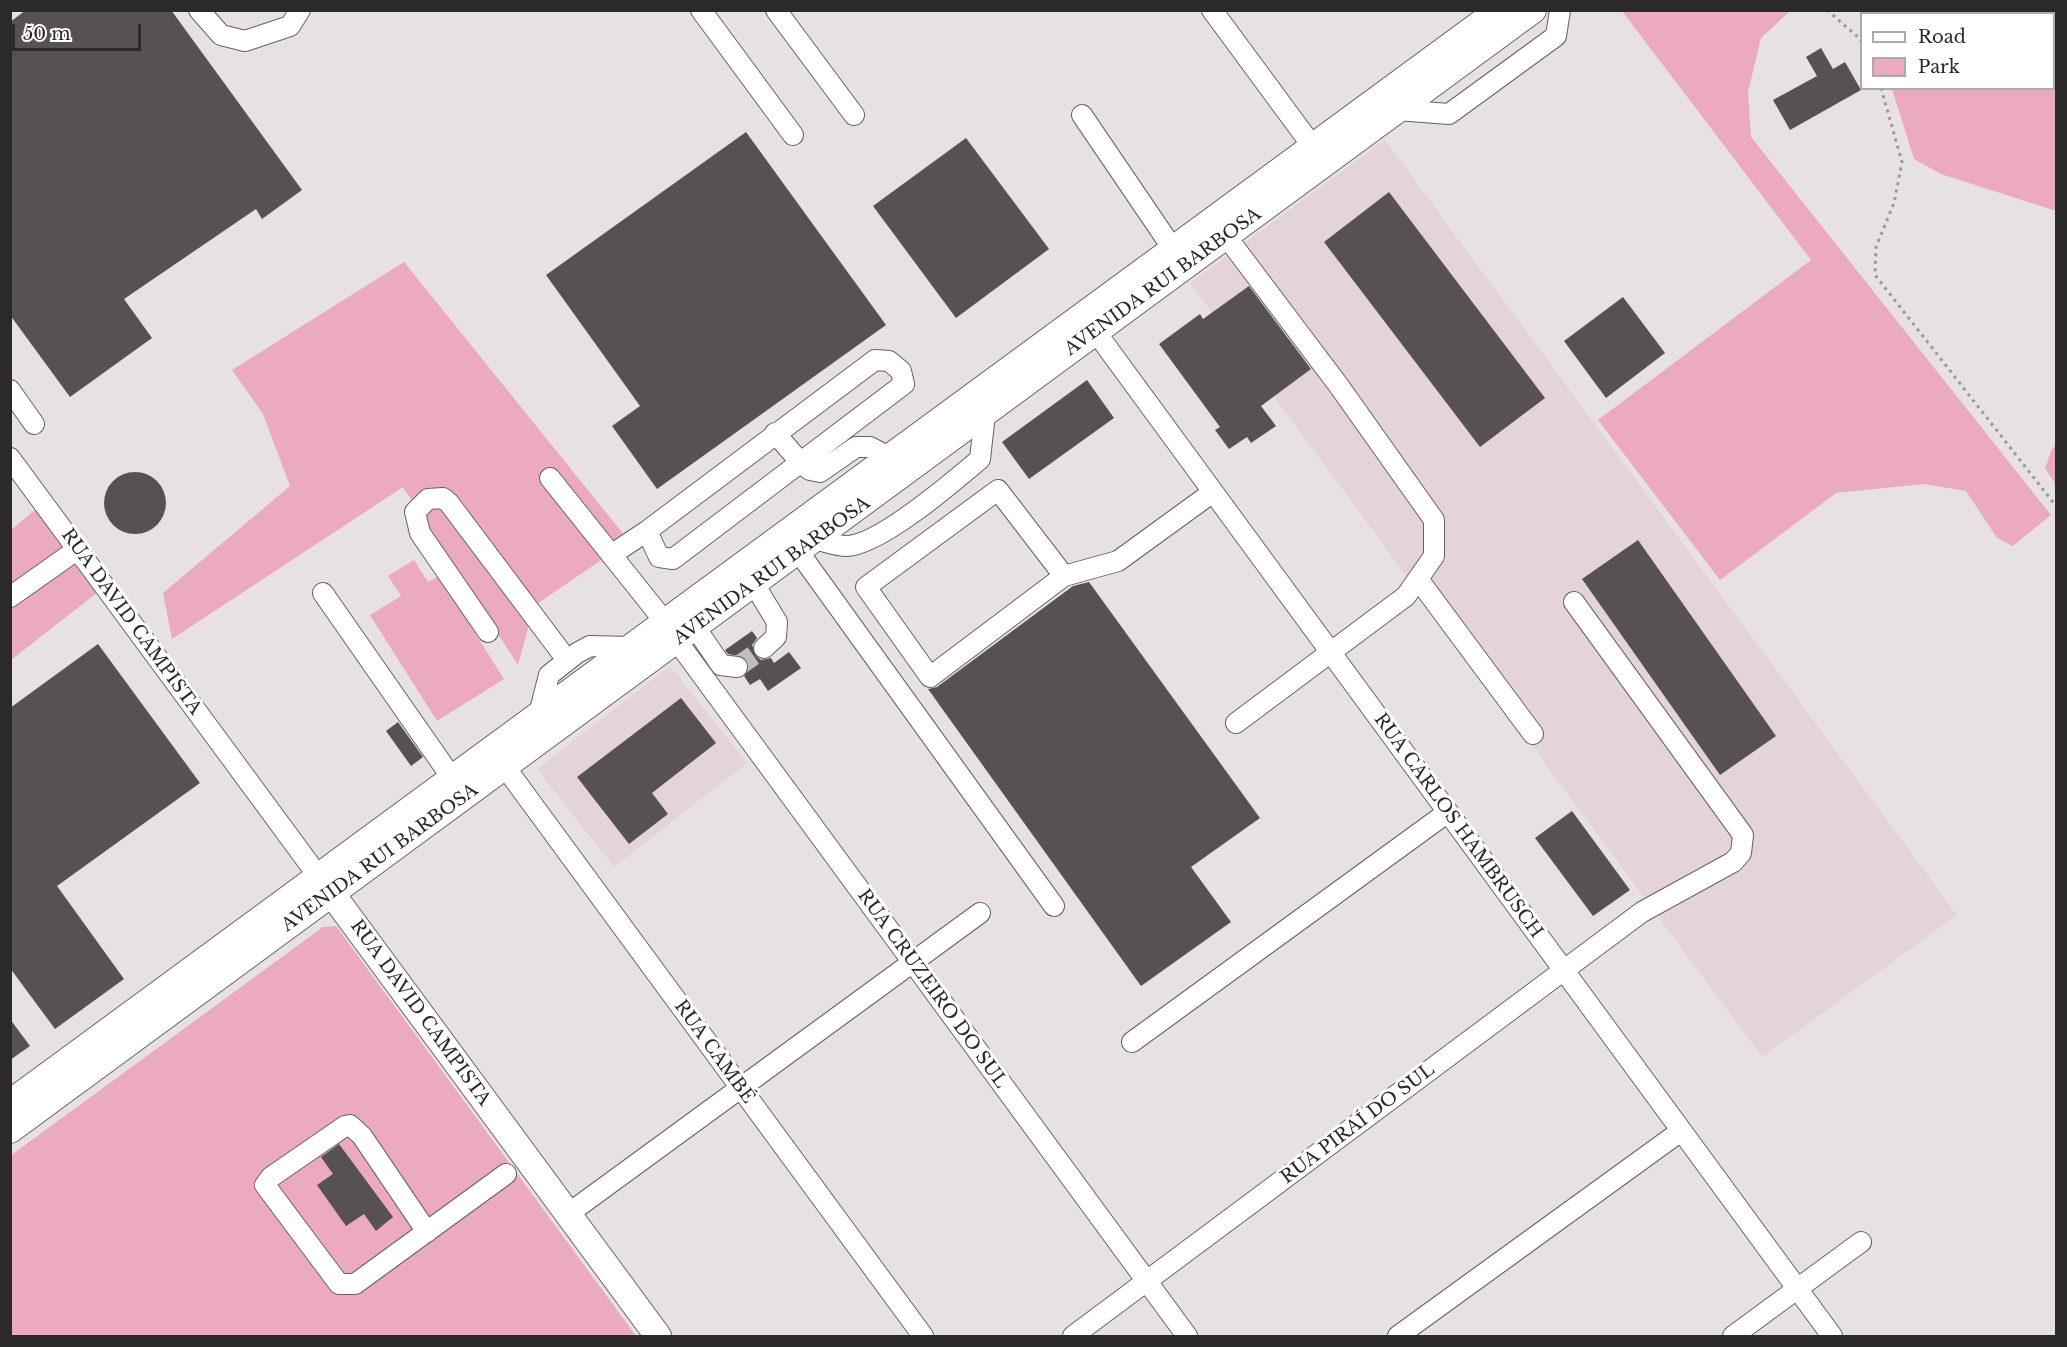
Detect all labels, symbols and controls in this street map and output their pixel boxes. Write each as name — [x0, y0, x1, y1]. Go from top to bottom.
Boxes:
scale bar — [15, 12, 144, 50]
legend — [1860, 12, 2055, 90]
text: 50 m — [23, 23, 71, 45]
text: Road — [1918, 26, 1966, 48]
text: Park — [1918, 56, 1960, 78]
street label: AVENIDA RUI BARBOSA — [1061, 203, 1265, 361]
street label: AVENIDA RUI BARBOSA — [670, 492, 874, 650]
street label: RUA DAVID CAMPISTA — [56, 525, 206, 719]
street label: RUA CARLOS HAMBRUSCH — [1369, 709, 1547, 943]
street label: AVENIDA RUI BARBOSA — [278, 779, 482, 937]
street label: RUA CRUZEIRO DO SUL — [853, 886, 1011, 1092]
street label: RUA DAVID CAMPISTA — [345, 916, 495, 1110]
street label: RUA CAMBÉ — [669, 996, 759, 1108]
street label: RUA PIRAÍ DO SUL — [1277, 1059, 1439, 1189]

